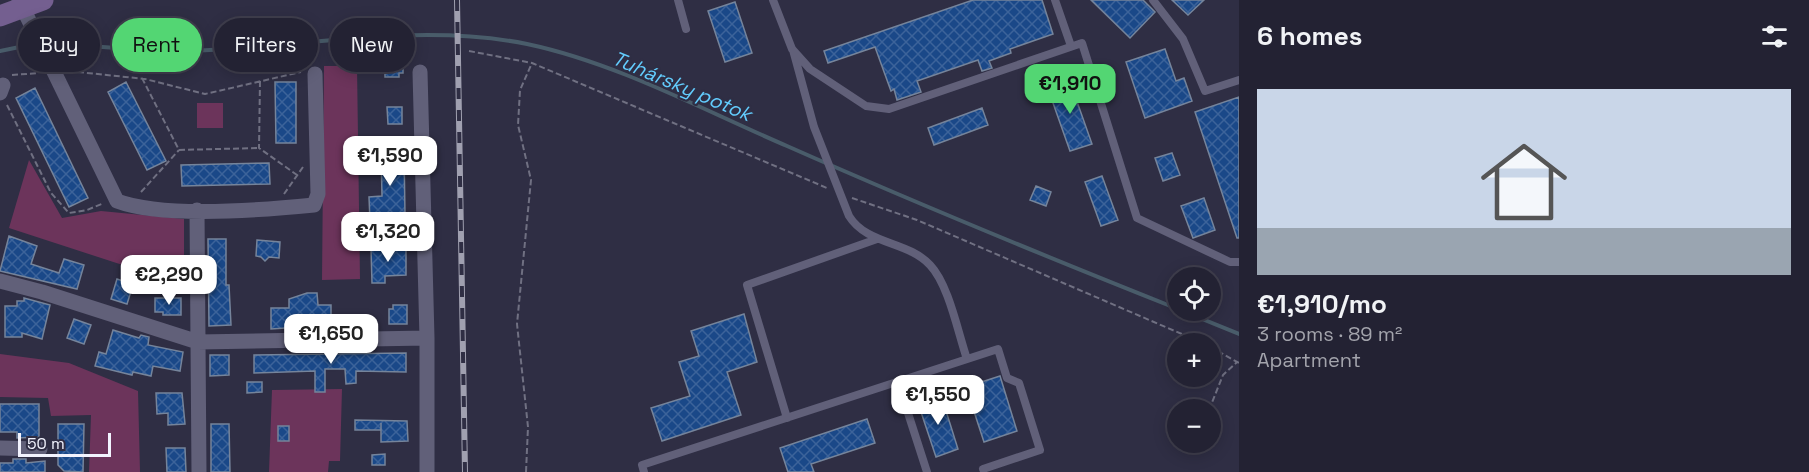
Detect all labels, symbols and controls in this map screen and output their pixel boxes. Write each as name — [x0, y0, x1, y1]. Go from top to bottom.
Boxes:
chip: Buy — [18, 18, 100, 72]
chip: Rent — [112, 18, 202, 72]
chip: Filters — [214, 18, 318, 72]
chip: New — [330, 18, 415, 72]
text: 6 homes — [1257, 19, 1362, 53]
icon: filters — [1758, 20, 1791, 53]
water label: Tuhársky potok — [608, 45, 758, 128]
pin: €1,910 — [1021, 64, 1119, 115]
text: €1,910 — [1039, 70, 1101, 96]
icon: home — [1470, 128, 1578, 236]
pin: €1,590 — [341, 136, 439, 187]
text: €1,590 — [357, 142, 423, 168]
pin: €1,320 — [339, 212, 437, 263]
text: €1,320 — [355, 218, 421, 244]
pin: €2,290 — [120, 255, 218, 306]
text: €2,290 — [135, 261, 203, 287]
map controls — [1167, 267, 1221, 453]
button: locate — [1167, 267, 1221, 321]
text: €1,910/mo — [1257, 287, 1387, 321]
pin: €1,650 — [282, 314, 380, 365]
text: €1,650 — [298, 320, 364, 346]
text: 3 rooms · 89 m² — [1257, 321, 1402, 347]
button: + — [1167, 333, 1221, 387]
text: Apartment — [1257, 347, 1361, 373]
pin: €1,550 — [889, 375, 987, 426]
text: €1,550 — [905, 381, 971, 407]
button: − — [1167, 399, 1221, 453]
scale bar — [18, 430, 111, 458]
text: 50 m — [27, 433, 65, 454]

